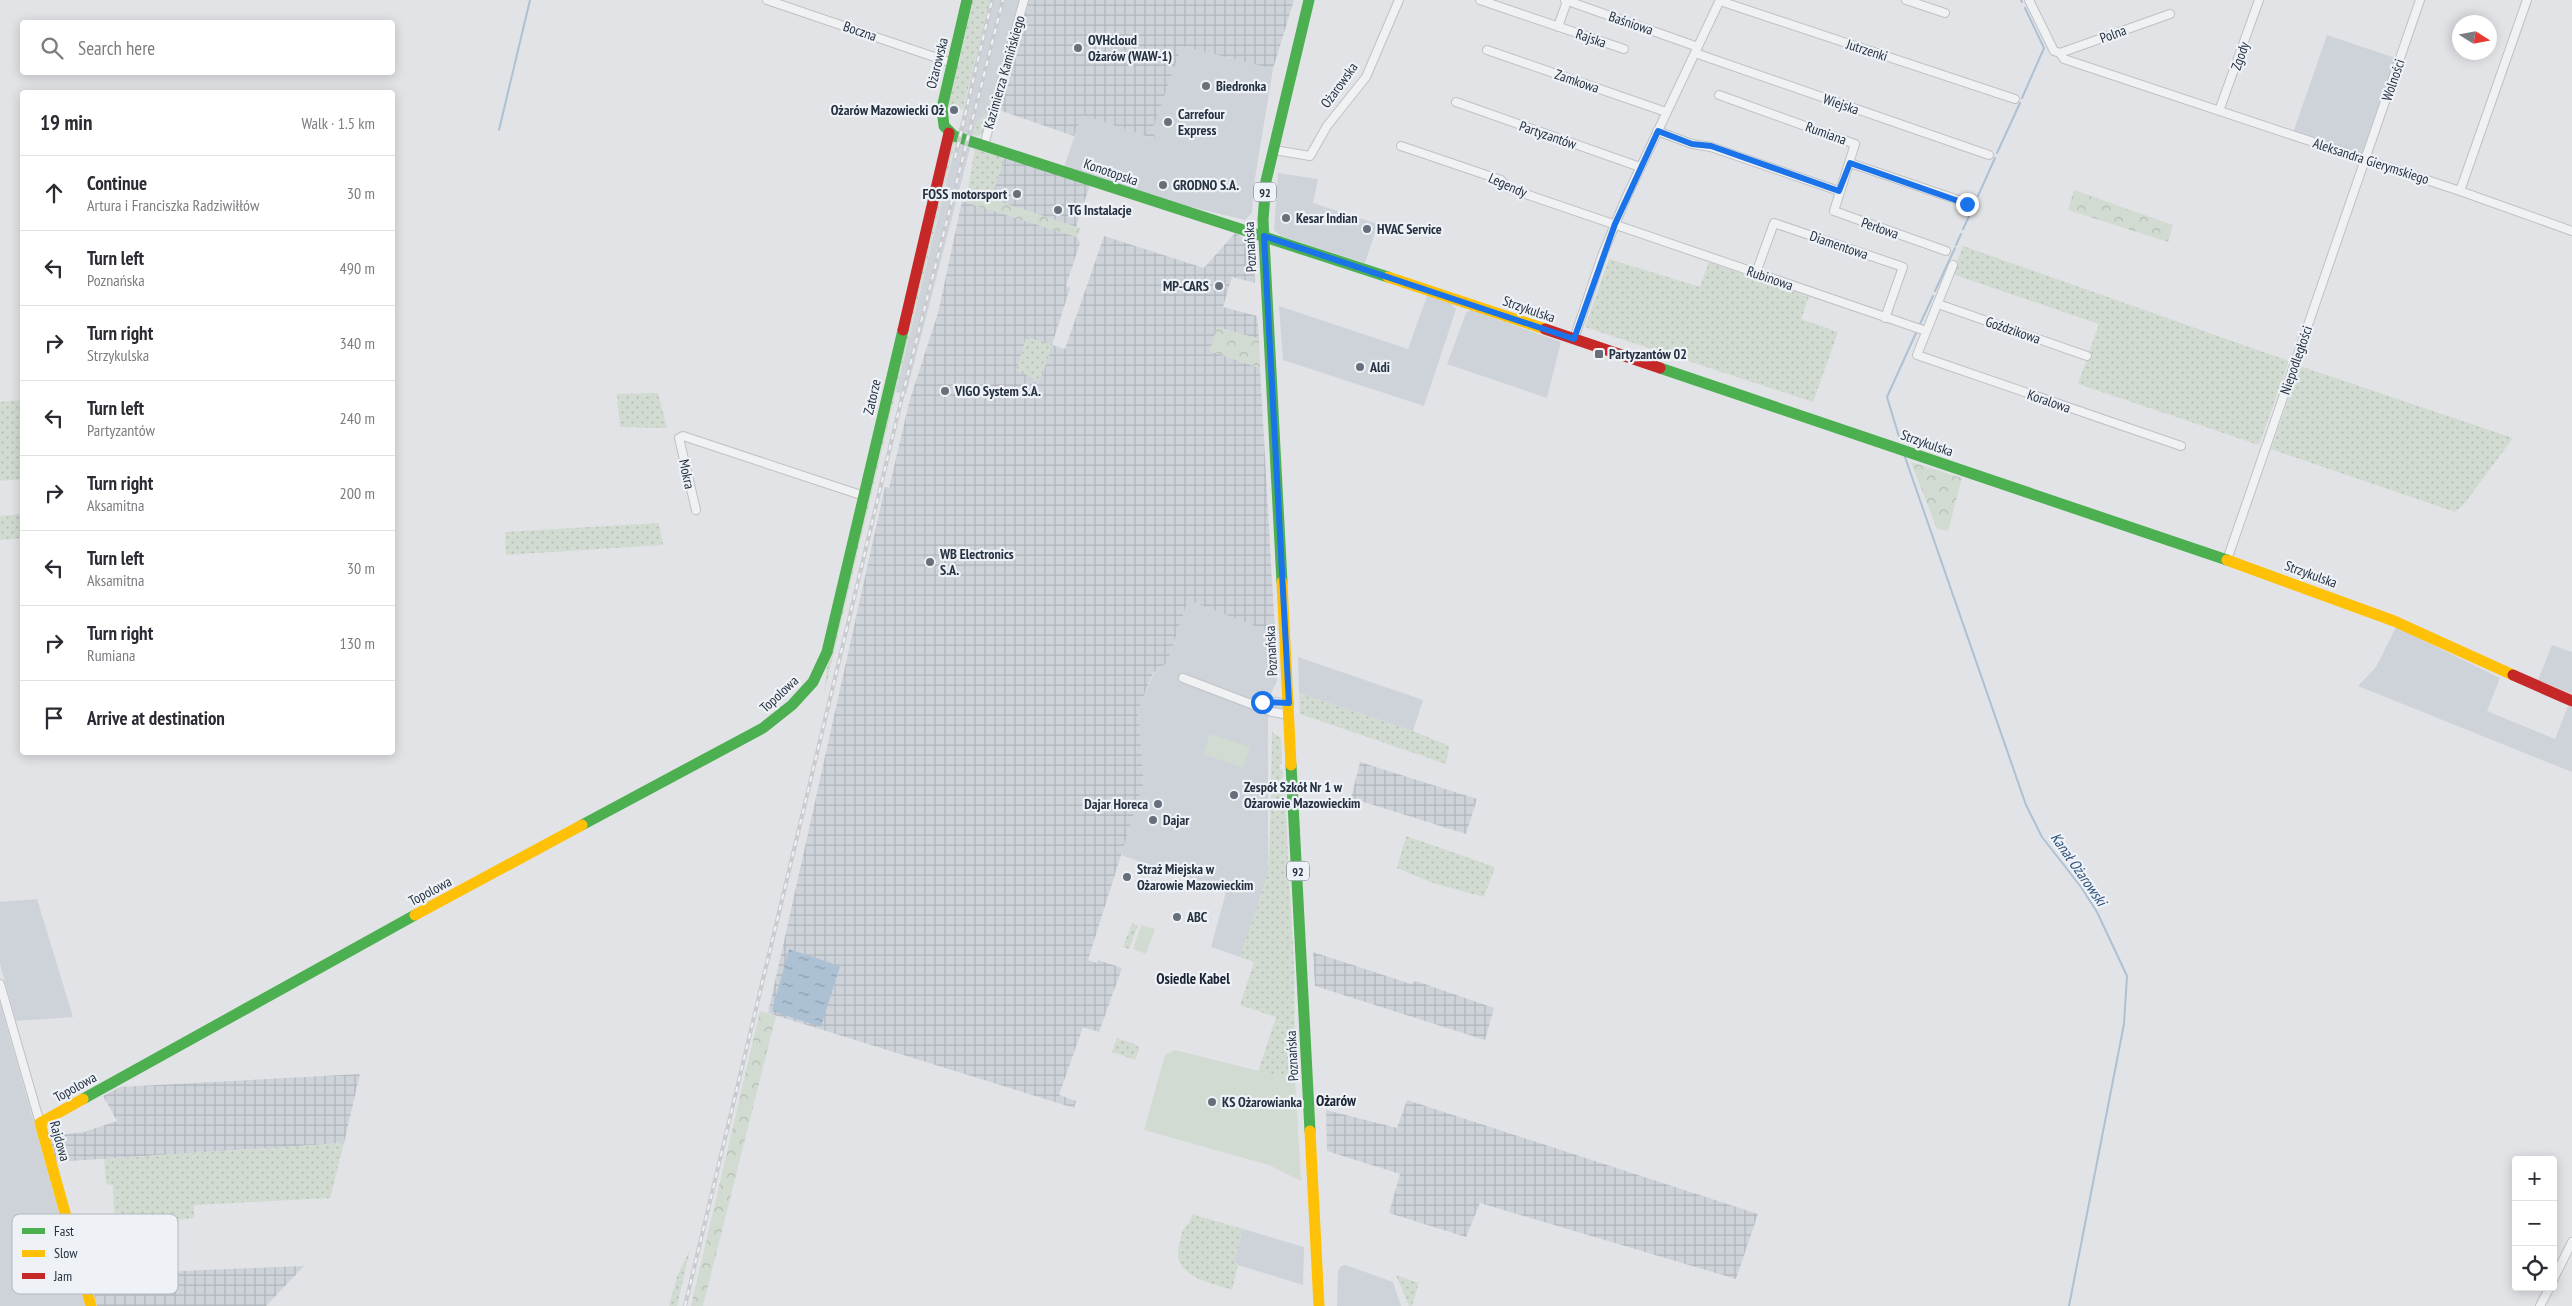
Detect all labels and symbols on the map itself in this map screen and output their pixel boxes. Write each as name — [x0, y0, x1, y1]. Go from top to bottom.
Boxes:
street label: Baśniowa — [1606, 7, 1656, 39]
street label: Kazimierza Kamińskiego — [979, 13, 1029, 131]
north arrow — [2452, 15, 2497, 60]
street label: Boczna — [841, 17, 879, 45]
street label: Polna — [2097, 21, 2129, 47]
street label: Rajska — [1573, 24, 1609, 52]
place label: OVHcloud Ożarów (WAW-1) — [1088, 31, 1172, 65]
street label: Jutrzenki — [1843, 35, 1890, 65]
street label: Ożarowska — [922, 36, 952, 90]
street label: Zgody — [2227, 39, 2253, 73]
marker: OVHcloud Ożarów (WAW-1) — [1072, 42, 1084, 54]
street label: Wolności — [2377, 57, 2409, 103]
street label: Ożarowska — [1316, 59, 1362, 111]
street label: Zamkowa — [1552, 65, 1602, 97]
place label: Biedronka — [1216, 77, 1267, 95]
marker: Biedronka — [1200, 80, 1212, 92]
street label: Wiejska — [1821, 89, 1861, 119]
place label: Ożarów Mazowiecki Oż — [831, 101, 944, 119]
marker: Ożarów Mazowiecki Oż — [948, 104, 960, 116]
place label: Carrefour Express — [1178, 105, 1225, 139]
marker: Carrefour Express — [1162, 116, 1174, 128]
street label: Partyzantów — [1517, 117, 1580, 153]
street label: Rumiana — [1803, 117, 1849, 149]
street label: Aleksandra Gierymskiego — [2311, 134, 2431, 188]
street label: Konotopska — [1081, 154, 1141, 190]
street label: Legendy — [1486, 169, 1531, 202]
place label: GRODNO S.A. — [1173, 176, 1239, 194]
marker: GRODNO S.A. — [1157, 179, 1169, 191]
road number: 92 — [1254, 182, 1276, 202]
place label: FOSS motorsport — [922, 185, 1007, 203]
marker: FOSS motorsport — [1011, 188, 1023, 200]
route end — [1956, 193, 1979, 216]
place label: TG Instalacje — [1068, 201, 1132, 219]
marker: TG Instalacje — [1052, 204, 1064, 216]
place label: Kesar Indian — [1296, 209, 1357, 227]
marker: Kesar Indian — [1280, 212, 1292, 224]
street label: Perłowa — [1859, 213, 1901, 243]
place label: HVAC Service — [1377, 220, 1442, 238]
street label: Poznańska — [1240, 221, 1260, 273]
marker: HVAC Service — [1361, 223, 1373, 235]
street label: Diamentowa — [1807, 227, 1871, 263]
street label: Rubinowa — [1744, 262, 1796, 294]
place label: MP-CARS — [1163, 277, 1209, 295]
marker: MP-CARS — [1213, 280, 1225, 292]
street label: Strzykulska — [1500, 292, 1558, 326]
street label: Goździkowa — [1983, 312, 2043, 348]
street label: Niepodległości — [2276, 323, 2316, 397]
place label: Partyzantów 02 — [1609, 345, 1687, 363]
marker: Partyzantów 02 — [1593, 348, 1605, 360]
place label: Aldi — [1369, 358, 1390, 376]
marker: Aldi — [1354, 361, 1366, 373]
street label: Zatorze — [859, 377, 885, 416]
place label: VIGO System S.A. — [954, 382, 1041, 400]
marker: VIGO System S.A. — [939, 385, 951, 397]
street label: Koralowa — [2025, 385, 2073, 417]
street label: Strzykulska — [1898, 426, 1956, 460]
street label: Mokra — [675, 458, 699, 490]
place label: WB Electronics S.A. — [939, 545, 1014, 579]
marker: WB Electronics S.A. — [924, 556, 936, 568]
street label: Strzykulska — [2282, 556, 2340, 592]
street label: Poznańska — [1261, 625, 1281, 677]
street label: Topolowa — [756, 672, 802, 716]
route start — [1251, 691, 1274, 714]
place label: Zespół Szkół Nr 1 w Ożarowie Mazowieckim — [1244, 778, 1360, 812]
marker: Zespół Szkół Nr 1 w Ożarowie Mazowieckim — [1228, 789, 1240, 801]
place label: Dajar Horeca — [1084, 795, 1148, 813]
marker: Dajar Horeca — [1152, 798, 1164, 810]
place label: Dajar — [1163, 811, 1190, 829]
marker: Dajar — [1147, 814, 1159, 826]
water label: Kanał Ożarowski — [2047, 829, 2112, 911]
place label: Straż Miejska w Ożarowie Mazowieckim — [1137, 860, 1253, 894]
road number: 92 — [1287, 861, 1309, 880]
marker: Straż Miejska w Ożarowie Mazowieckim — [1121, 871, 1133, 883]
street label: Topolowa — [405, 872, 455, 910]
place label: ABC — [1186, 908, 1208, 926]
marker: ABC — [1171, 911, 1183, 923]
district label: Osiedle Kabel — [1156, 969, 1230, 988]
street label: Poznańska — [1282, 1030, 1302, 1082]
street label: Topolowa — [50, 1068, 100, 1106]
district label: Ożarów — [1316, 1091, 1357, 1110]
place label: KS Ożarowianka — [1222, 1093, 1302, 1111]
marker: KS Ożarowianka — [1206, 1096, 1218, 1108]
street label: Rajdowa — [46, 1119, 74, 1163]
legend — [12, 1214, 178, 1294]
text: Fast — [54, 1222, 74, 1240]
text: Slow — [54, 1244, 78, 1262]
text: Jam — [53, 1267, 72, 1285]

